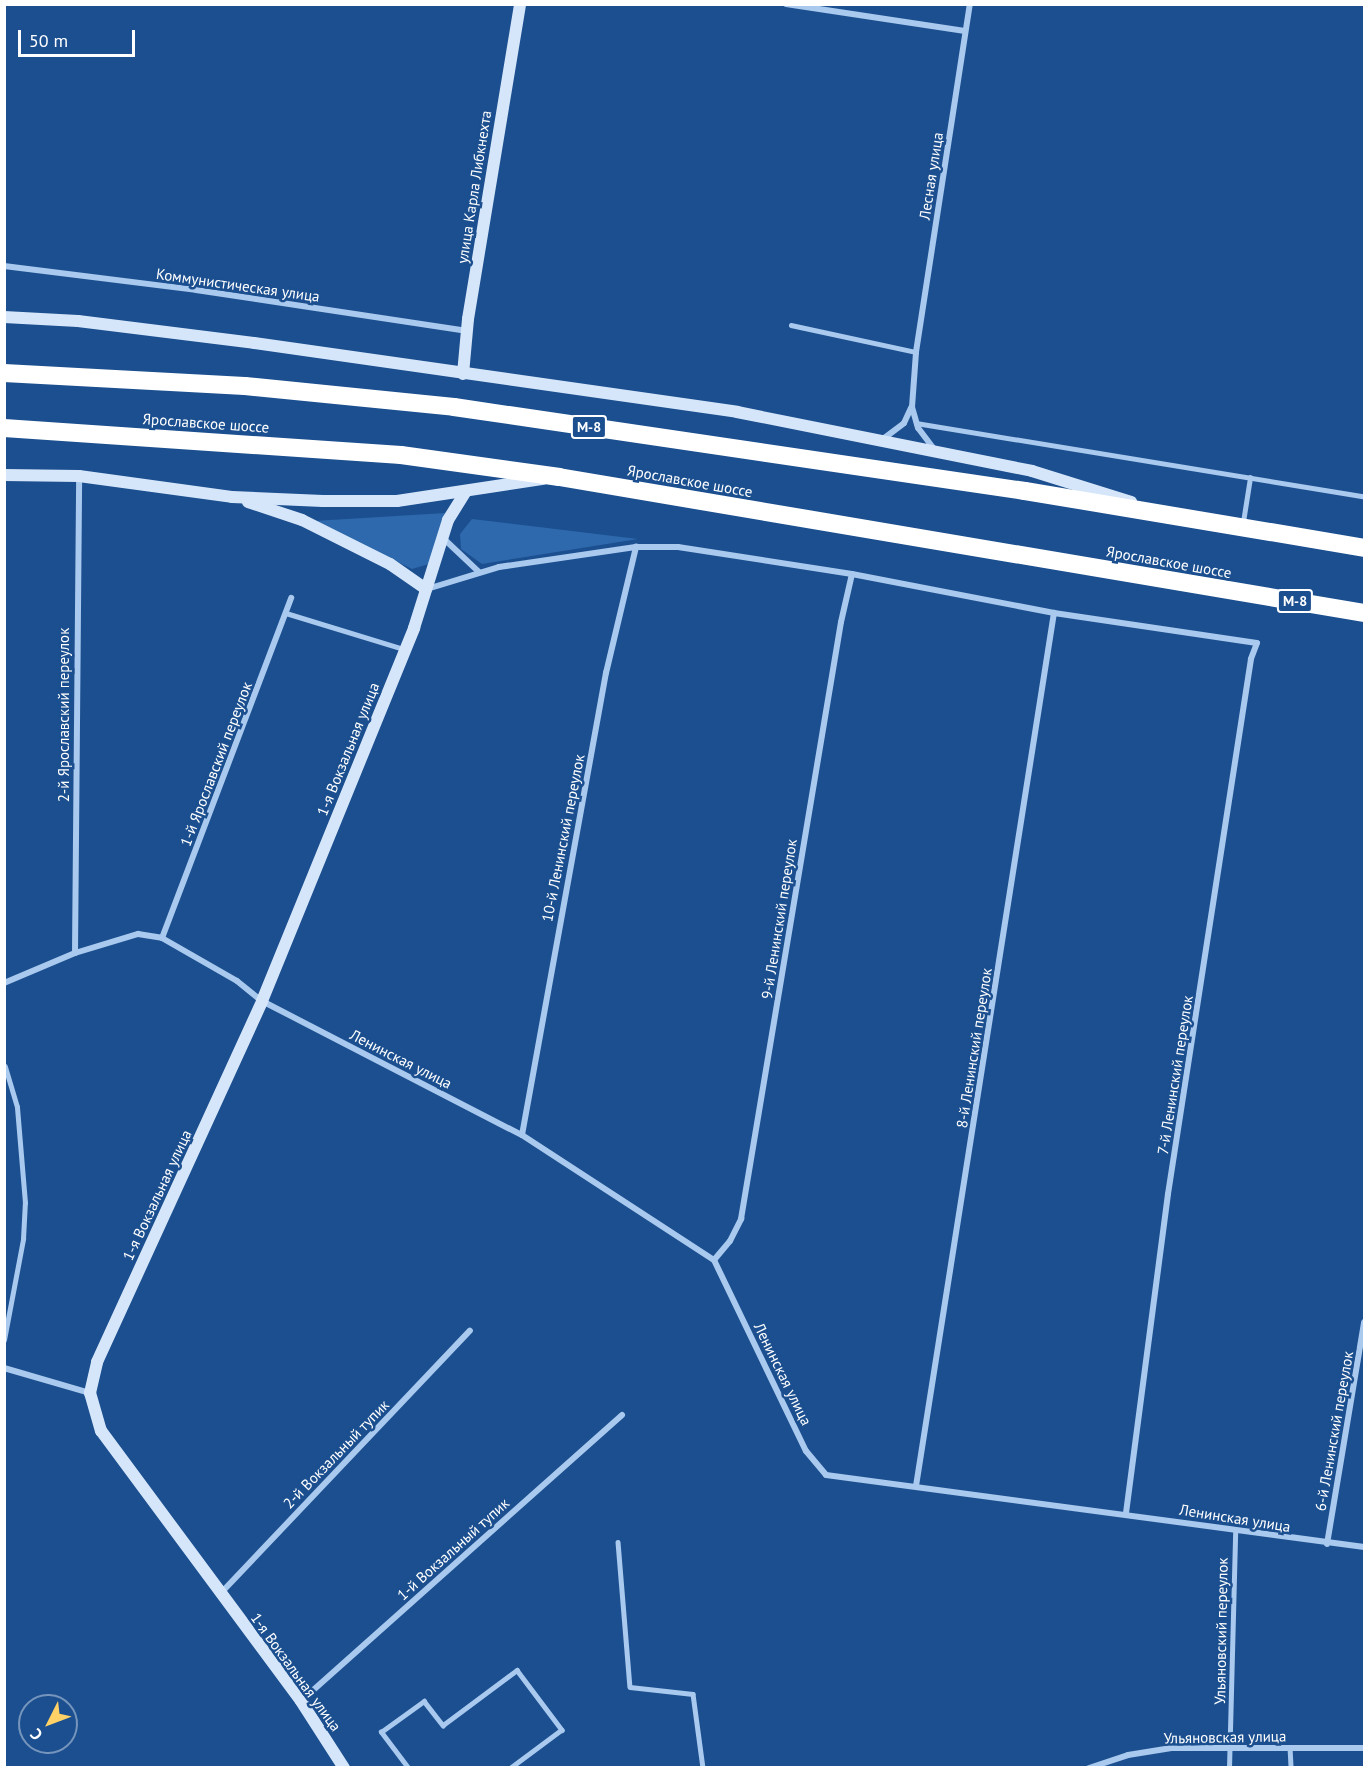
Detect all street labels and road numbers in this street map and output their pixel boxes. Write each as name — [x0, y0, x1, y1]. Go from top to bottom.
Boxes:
street label: улица Карла Либкнехта — [453, 109, 495, 265]
street label: Лесная улица — [915, 131, 947, 221]
street label: Коммунистическая улица — [155, 265, 321, 305]
street label: Ярославское шоссе — [142, 410, 270, 436]
road number: М-8 — [570, 416, 608, 438]
street label: Ярославское шоссе — [626, 461, 754, 501]
street label: Ярославское шоссе — [1105, 542, 1233, 582]
road number: М-8 — [1276, 590, 1314, 612]
street label: 2-й Ярославский переулок — [55, 628, 73, 802]
street label: 1-й Ярославский переулок — [176, 679, 256, 849]
street label: 1-я Вокзальная улица — [313, 680, 383, 818]
street label: 10-й Ленинский переулок — [538, 753, 588, 923]
street label: 9-й Ленинский переулок — [757, 838, 801, 1000]
street label: 8-й Ленинский переулок — [952, 967, 996, 1129]
street label: 7-й Ленинский переулок — [1154, 994, 1196, 1156]
street label: Ленинская улица — [347, 1026, 455, 1092]
street label: 1-я Вокзальная улица — [119, 1127, 195, 1263]
street label: Ленинская улица — [750, 1320, 816, 1428]
street label: 6-й Ленинский переулок — [1311, 1350, 1357, 1512]
street label: 2-й Вокзальный тупик — [279, 1396, 393, 1512]
street label: 1-й Вокзальный тупик — [393, 1494, 513, 1604]
street label: Ленинская улица — [1178, 1500, 1292, 1536]
street label: Ульяновский переулок — [1211, 1557, 1231, 1705]
street label: 1-я Вокзальная улица — [247, 1609, 345, 1735]
street label: Ульяновская улица — [1163, 1727, 1287, 1747]

